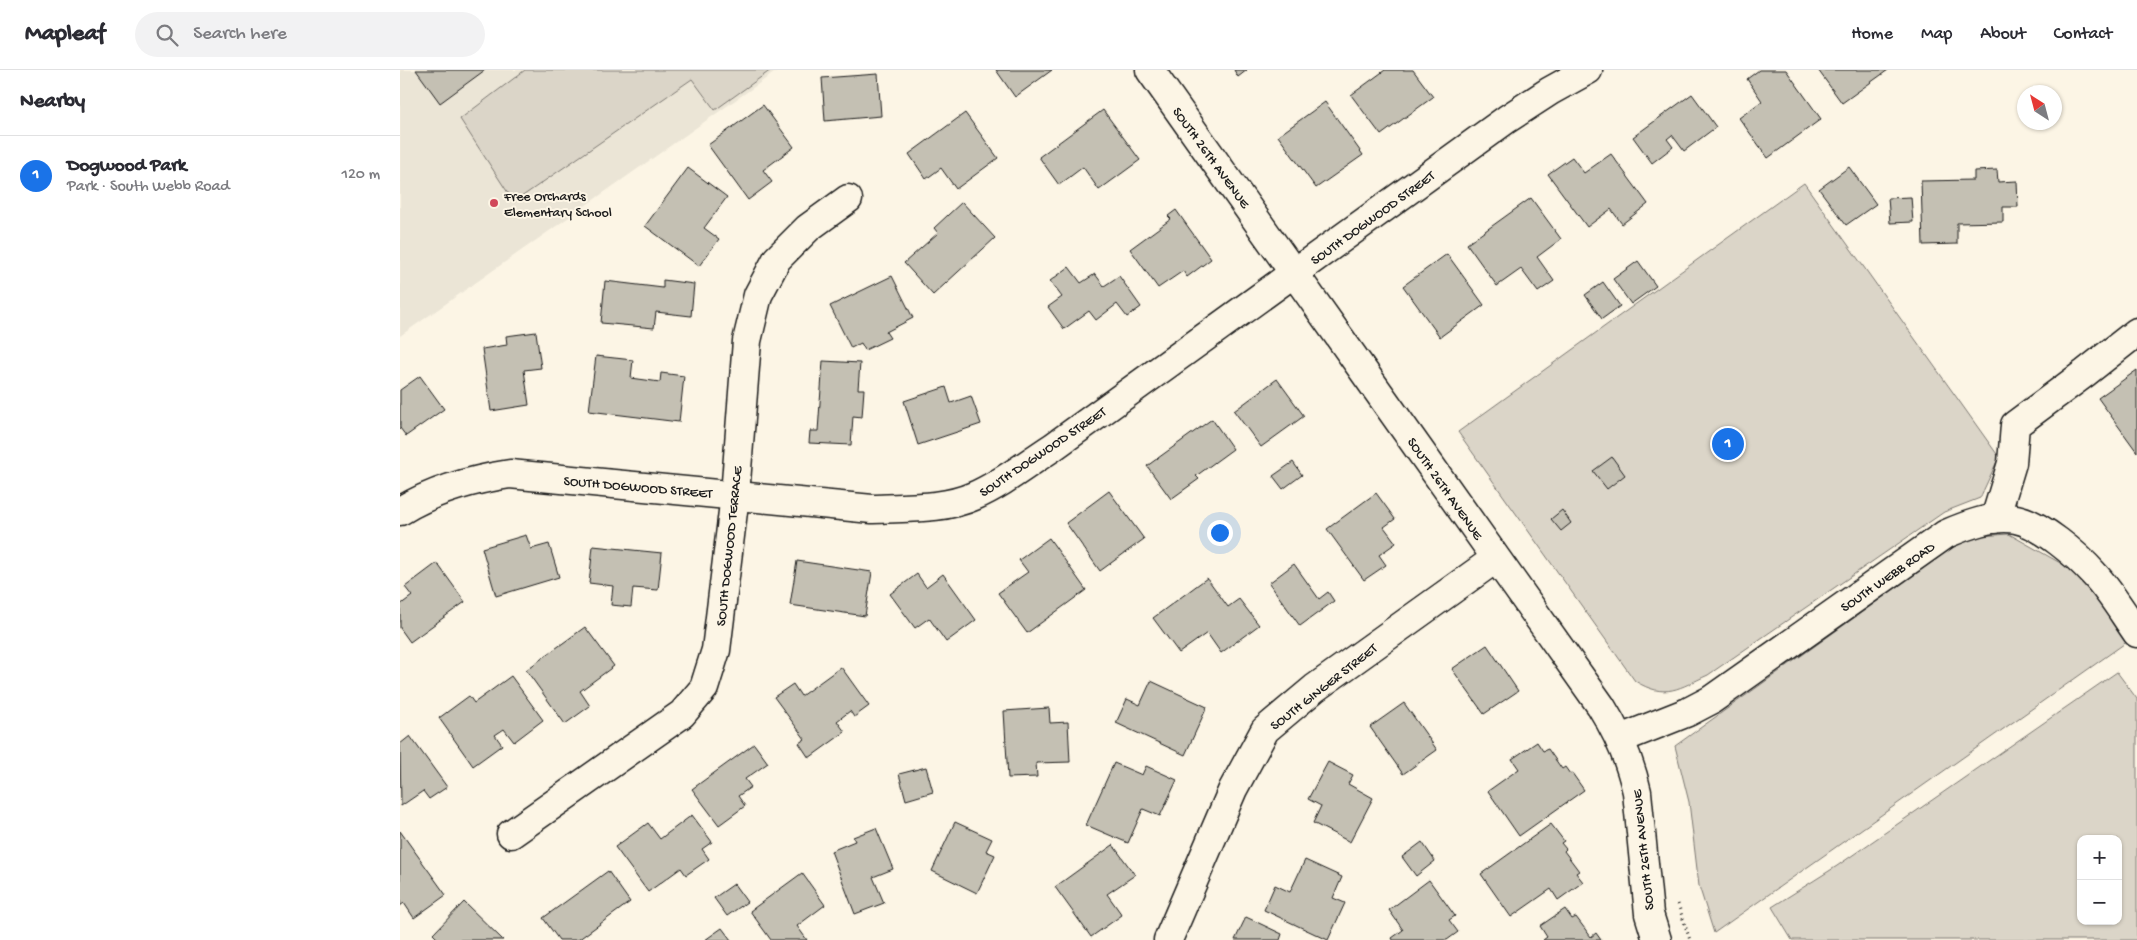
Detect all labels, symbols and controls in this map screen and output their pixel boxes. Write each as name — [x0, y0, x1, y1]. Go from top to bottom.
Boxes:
search box — [135, 12, 485, 57]
text: Mapleaf — [25, 20, 105, 49]
icon: search — [153, 21, 181, 49]
text: Search here — [193, 23, 287, 46]
text: Home — [1851, 24, 1893, 45]
text: Map — [1921, 24, 1952, 45]
text: About — [1980, 24, 2026, 45]
text: Contact — [2054, 24, 2112, 45]
north arrow — [2017, 85, 2062, 130]
text: Nearby — [20, 90, 85, 115]
street label: SOUTH 26TH AVENUE — [1168, 105, 1253, 213]
text: Dogwood Park — [67, 155, 186, 178]
text: 1 — [33, 166, 39, 185]
text: 120 m — [341, 166, 380, 185]
street label: SOUTH DOGWOOD STREET — [1308, 168, 1439, 270]
text: Park · South Webb Road — [67, 178, 230, 197]
place label: Free Orchards Elementary School — [503, 189, 612, 222]
marker: Free Orchards Elementary School — [488, 197, 500, 209]
street label: SOUTH DOGWOOD STREET — [977, 404, 1111, 502]
pin: 1 — [1712, 425, 1744, 463]
street label: SOUTH 26TH AVENUE — [1402, 435, 1486, 545]
street label: SOUTH DOGWOOD TERRACE — [714, 464, 747, 627]
street label: SOUTH DOGWOOD STREET — [563, 474, 714, 504]
your location — [1207, 520, 1233, 546]
street label: SOUTH WEBB ROAD — [1838, 539, 1940, 617]
street label: SOUTH GINGER STREET — [1268, 640, 1382, 735]
street label: SOUTH 26TH AVENUE — [1630, 787, 1659, 911]
map controls — [2077, 835, 2122, 925]
button: + — [2077, 835, 2122, 880]
button: − — [2077, 880, 2122, 925]

